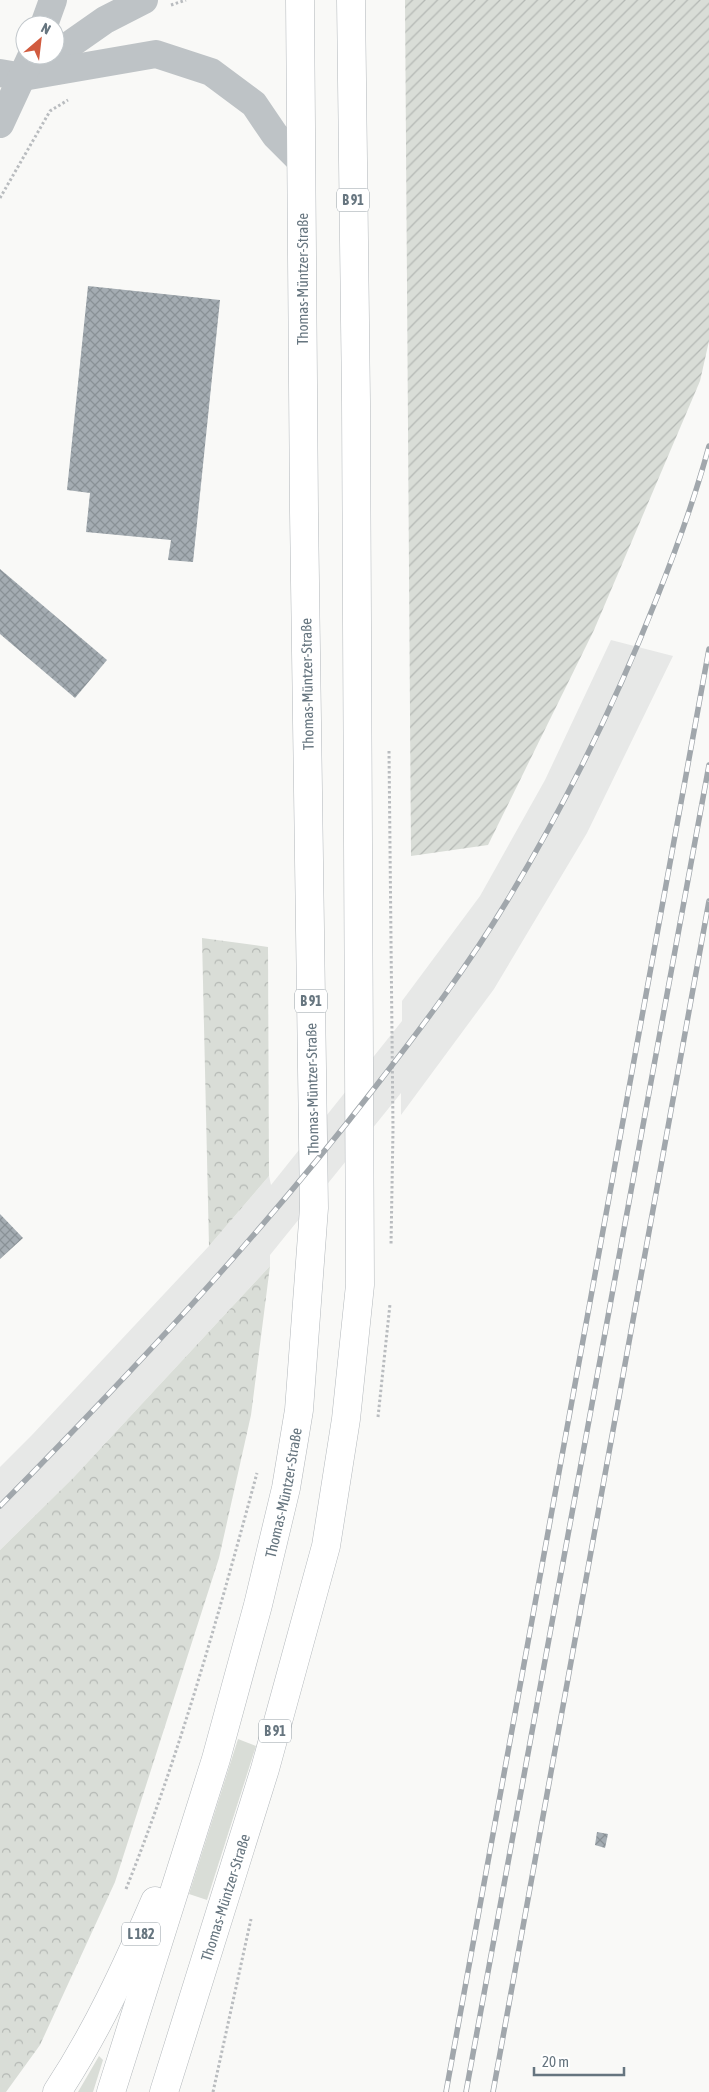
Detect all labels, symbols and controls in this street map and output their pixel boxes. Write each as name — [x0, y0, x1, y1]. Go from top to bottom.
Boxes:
north arrow — [15, 15, 65, 65]
text: N — [39, 20, 54, 38]
road number: B 91 — [337, 188, 369, 212]
street label: Thomas-Müntzer-Straße — [294, 213, 311, 345]
street label: Thomas-Müntzer-Straße — [297, 618, 317, 750]
road number: B 91 — [295, 989, 327, 1012]
street label: Thomas-Müntzer-Straße — [302, 1023, 322, 1155]
street label: Thomas-Müntzer-Straße — [261, 1426, 304, 1559]
road number: B 91 — [259, 1720, 291, 1742]
street label: Thomas-Müntzer-Straße — [197, 1831, 253, 1963]
road number: L 182 — [122, 1922, 160, 1946]
scale bar — [534, 2044, 624, 2076]
text: 20 m — [542, 2053, 569, 2070]

